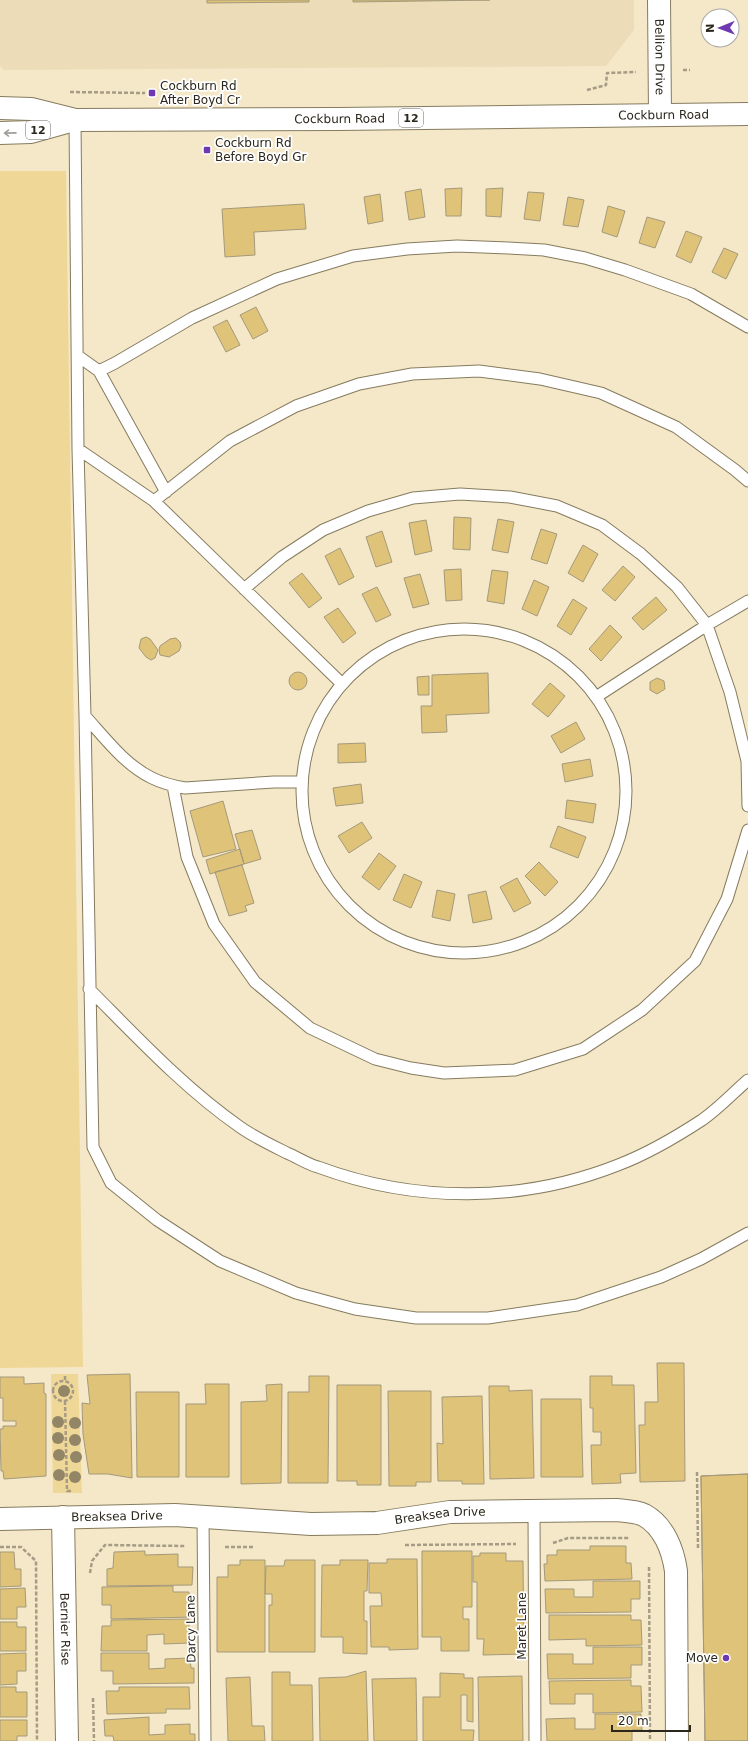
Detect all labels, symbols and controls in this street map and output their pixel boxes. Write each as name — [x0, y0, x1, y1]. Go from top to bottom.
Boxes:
north arrow — [700, 8, 740, 48]
street label: Bellion Drive — [652, 19, 667, 95]
text: N — [704, 23, 717, 33]
place label: Cockburn Rd After Boyd Cr — [160, 79, 240, 107]
marker: Cockburn Rd After Boyd Cr — [147, 88, 157, 98]
street label: Cockburn Road — [618, 107, 709, 123]
road number: 12 — [399, 109, 423, 127]
street label: Cockburn Road — [294, 111, 385, 126]
road number: 12 — [26, 121, 50, 139]
one-way arrow — [4, 129, 17, 137]
place label: Cockburn Rd Before Boyd Gr — [215, 136, 306, 164]
marker: Cockburn Rd Before Boyd Gr — [202, 145, 212, 155]
street label: Breaksea Drive — [394, 1505, 486, 1527]
street label: Breaksea Drive — [71, 1508, 163, 1524]
street label: Bernier Rise — [57, 1592, 73, 1666]
street label: Maret Lane — [515, 1592, 529, 1660]
street label: Darcy Lane — [183, 1595, 199, 1663]
place label: Move — [686, 1651, 718, 1665]
marker: Move — [721, 1653, 731, 1663]
scale bar — [612, 1707, 690, 1733]
text: 20 m — [618, 1714, 649, 1728]

